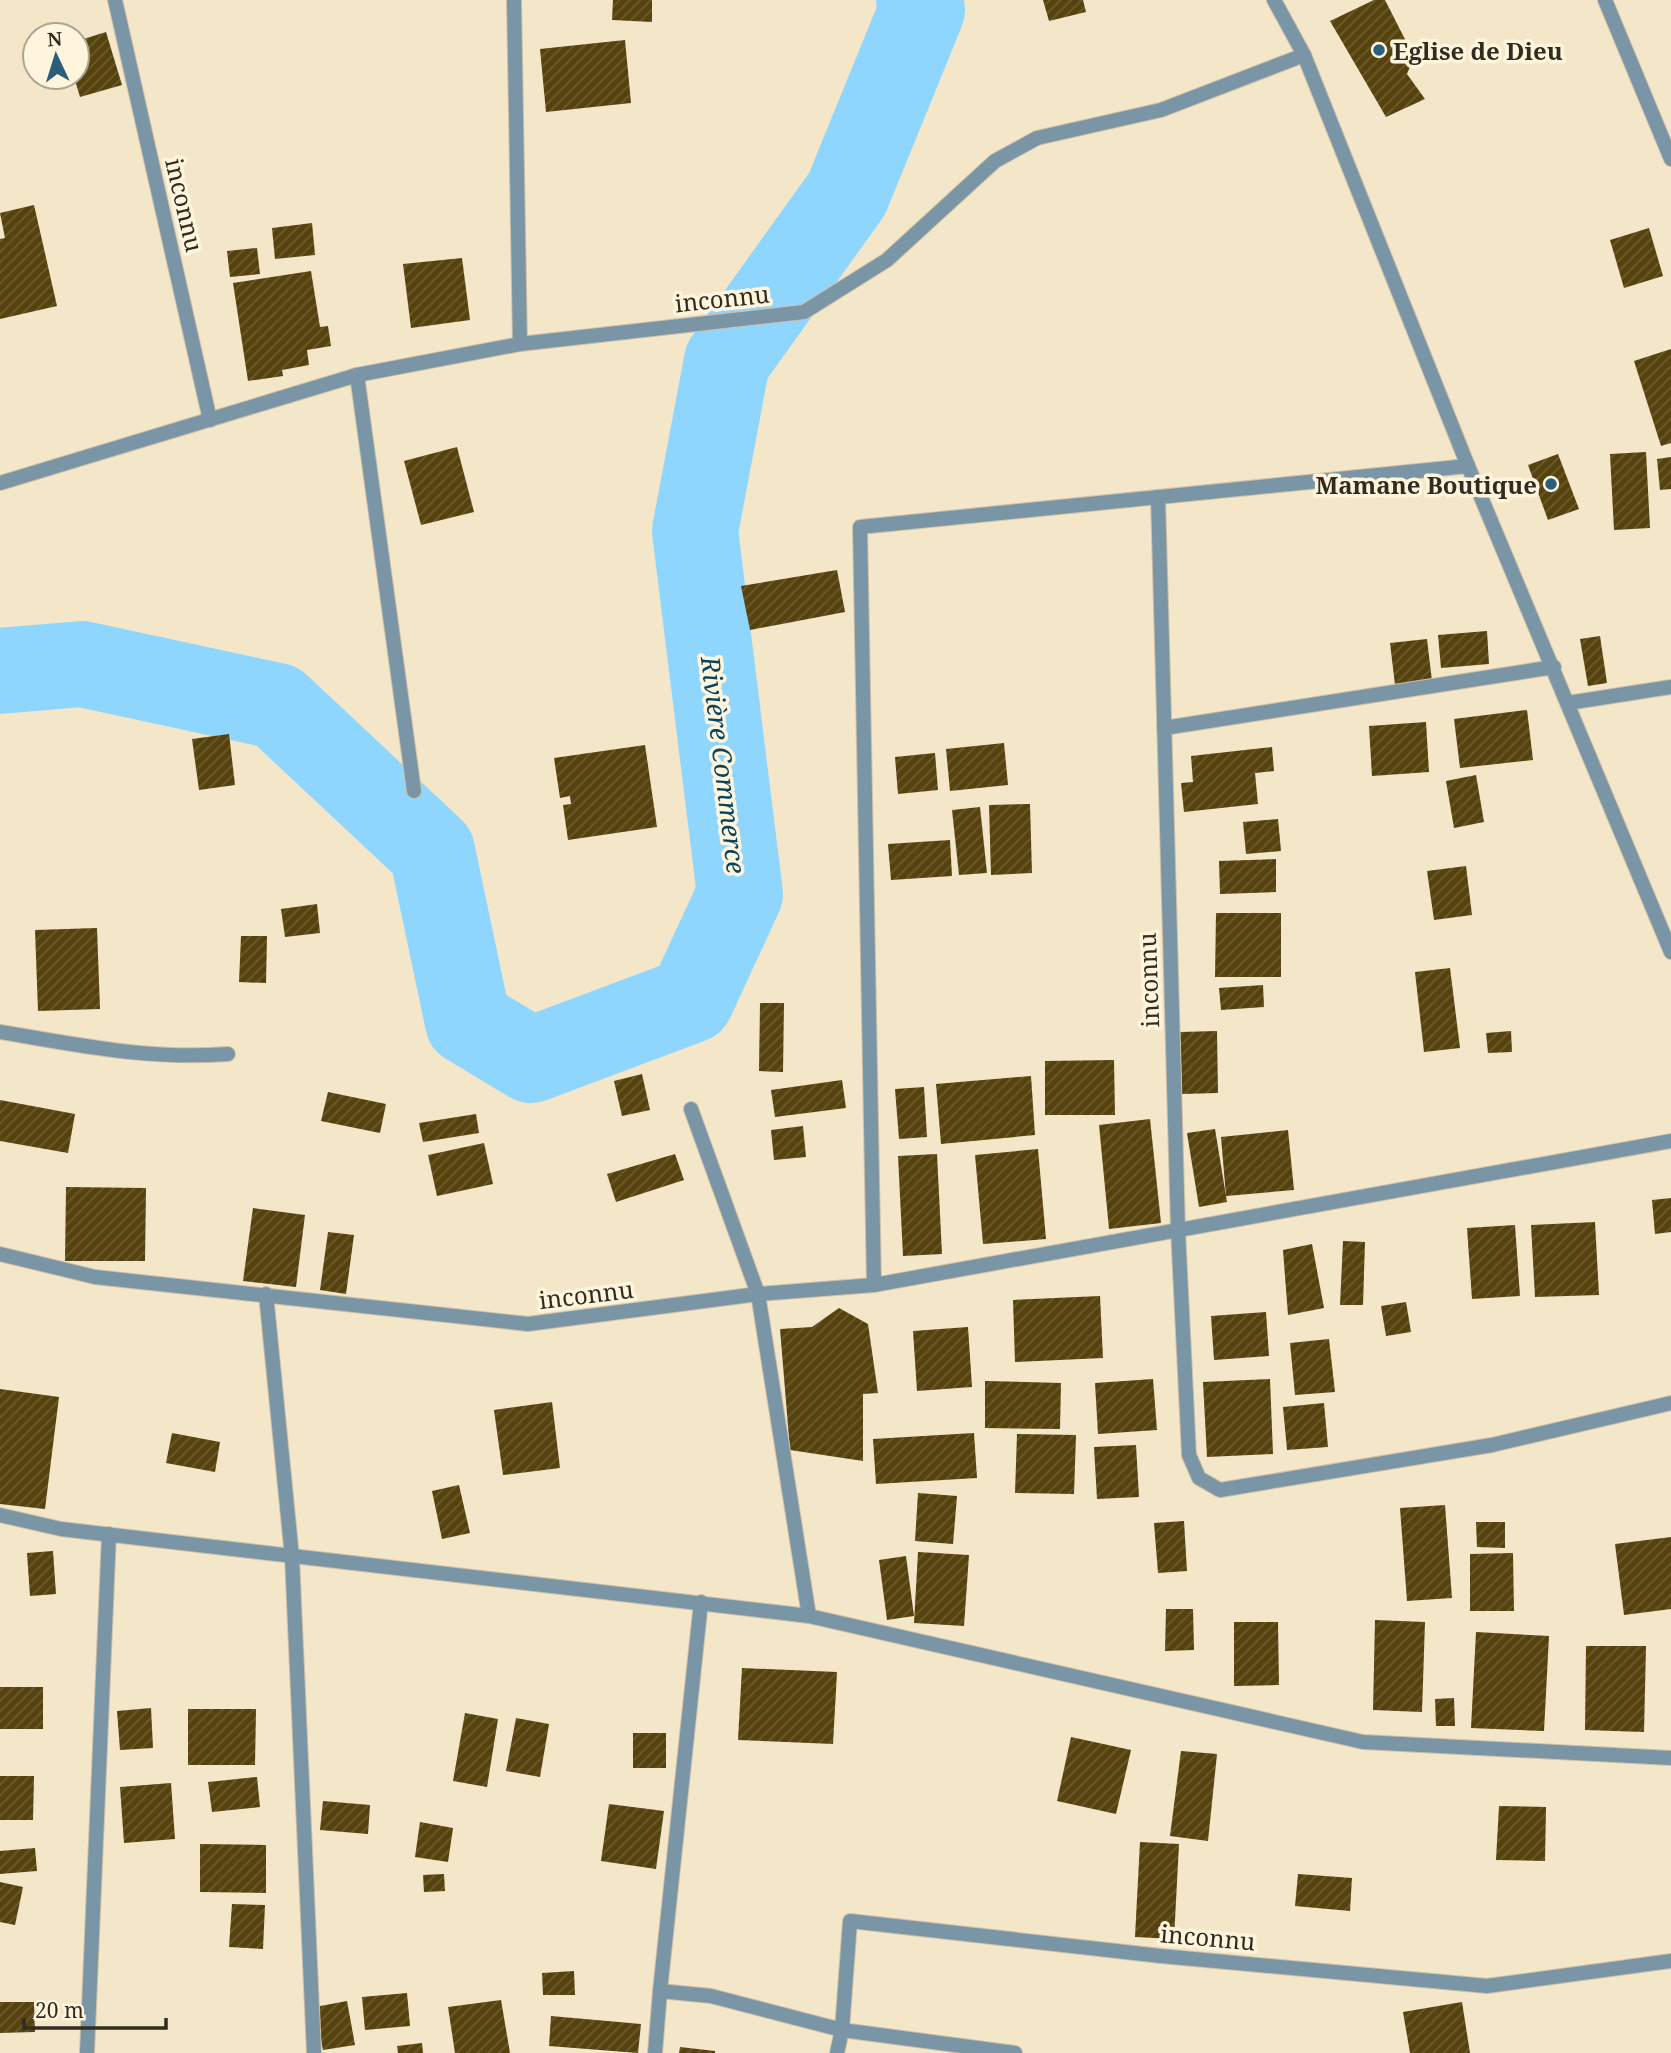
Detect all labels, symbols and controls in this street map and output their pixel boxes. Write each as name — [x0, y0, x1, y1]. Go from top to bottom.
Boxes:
north arrow — [21, 21, 91, 91]
text: N — [46, 26, 63, 53]
place label: Eglise de Dieu — [1393, 34, 1563, 67]
marker: Eglise de Dieu — [1371, 42, 1387, 58]
street label: inconnu — [158, 155, 212, 255]
street label: inconnu — [673, 277, 771, 319]
place label: Mamane Boutique — [1315, 468, 1537, 501]
marker: Mamane Boutique — [1543, 476, 1559, 492]
water label: Rivière Commerce — [693, 653, 755, 876]
street label: inconnu — [1130, 932, 1166, 1028]
street label: inconnu — [537, 1272, 635, 1316]
street label: inconnu — [1159, 1916, 1257, 1958]
scale bar — [24, 1986, 166, 2030]
text: 20 m — [35, 1996, 84, 2024]

